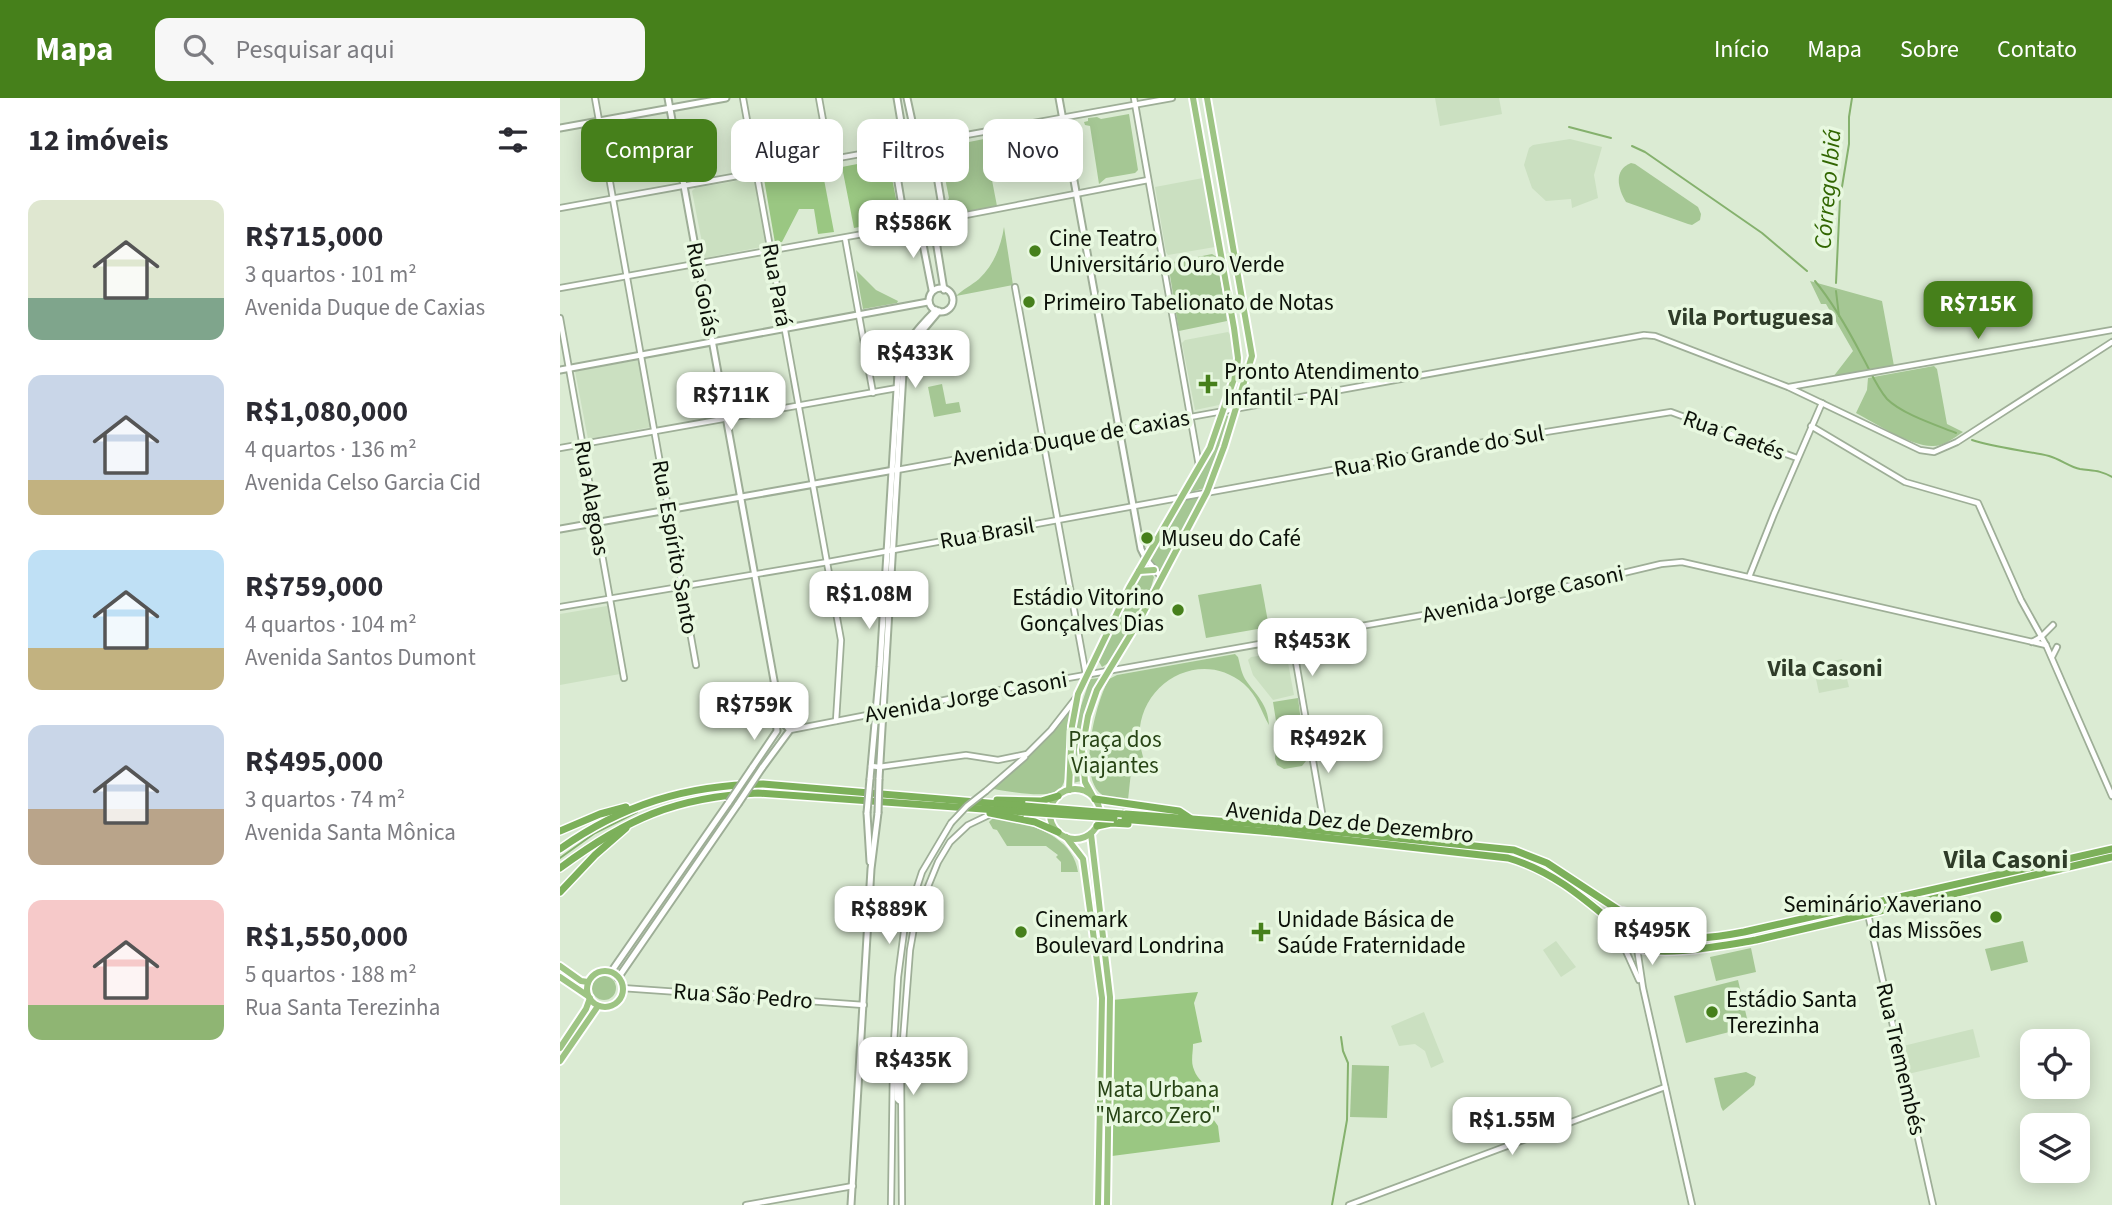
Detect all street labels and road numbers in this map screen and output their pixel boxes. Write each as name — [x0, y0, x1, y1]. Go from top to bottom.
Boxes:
street label: Rua Goiás — [678, 239, 728, 339]
street label: Rua Pará — [753, 241, 801, 329]
street label: Avenida Duque de Caxias — [950, 401, 1192, 475]
street label: Rua Caetés — [1678, 401, 1790, 469]
street label: Rua Rio Grande do Sul — [1331, 416, 1547, 486]
street label: Rua Alagoas — [566, 438, 618, 558]
street label: Rua Espírito Santo — [643, 457, 707, 637]
street label: Rua Brasil — [937, 508, 1037, 558]
street label: Avenida Jorge Casoni — [1419, 557, 1627, 631]
street label: Avenida Jorge Casoni — [862, 663, 1070, 731]
street label: Avenida Dez de Dezembro — [1225, 793, 1475, 851]
street label: Rua São Pedro — [672, 975, 814, 1017]
street label: Rua Tremembés — [1867, 980, 1935, 1138]

